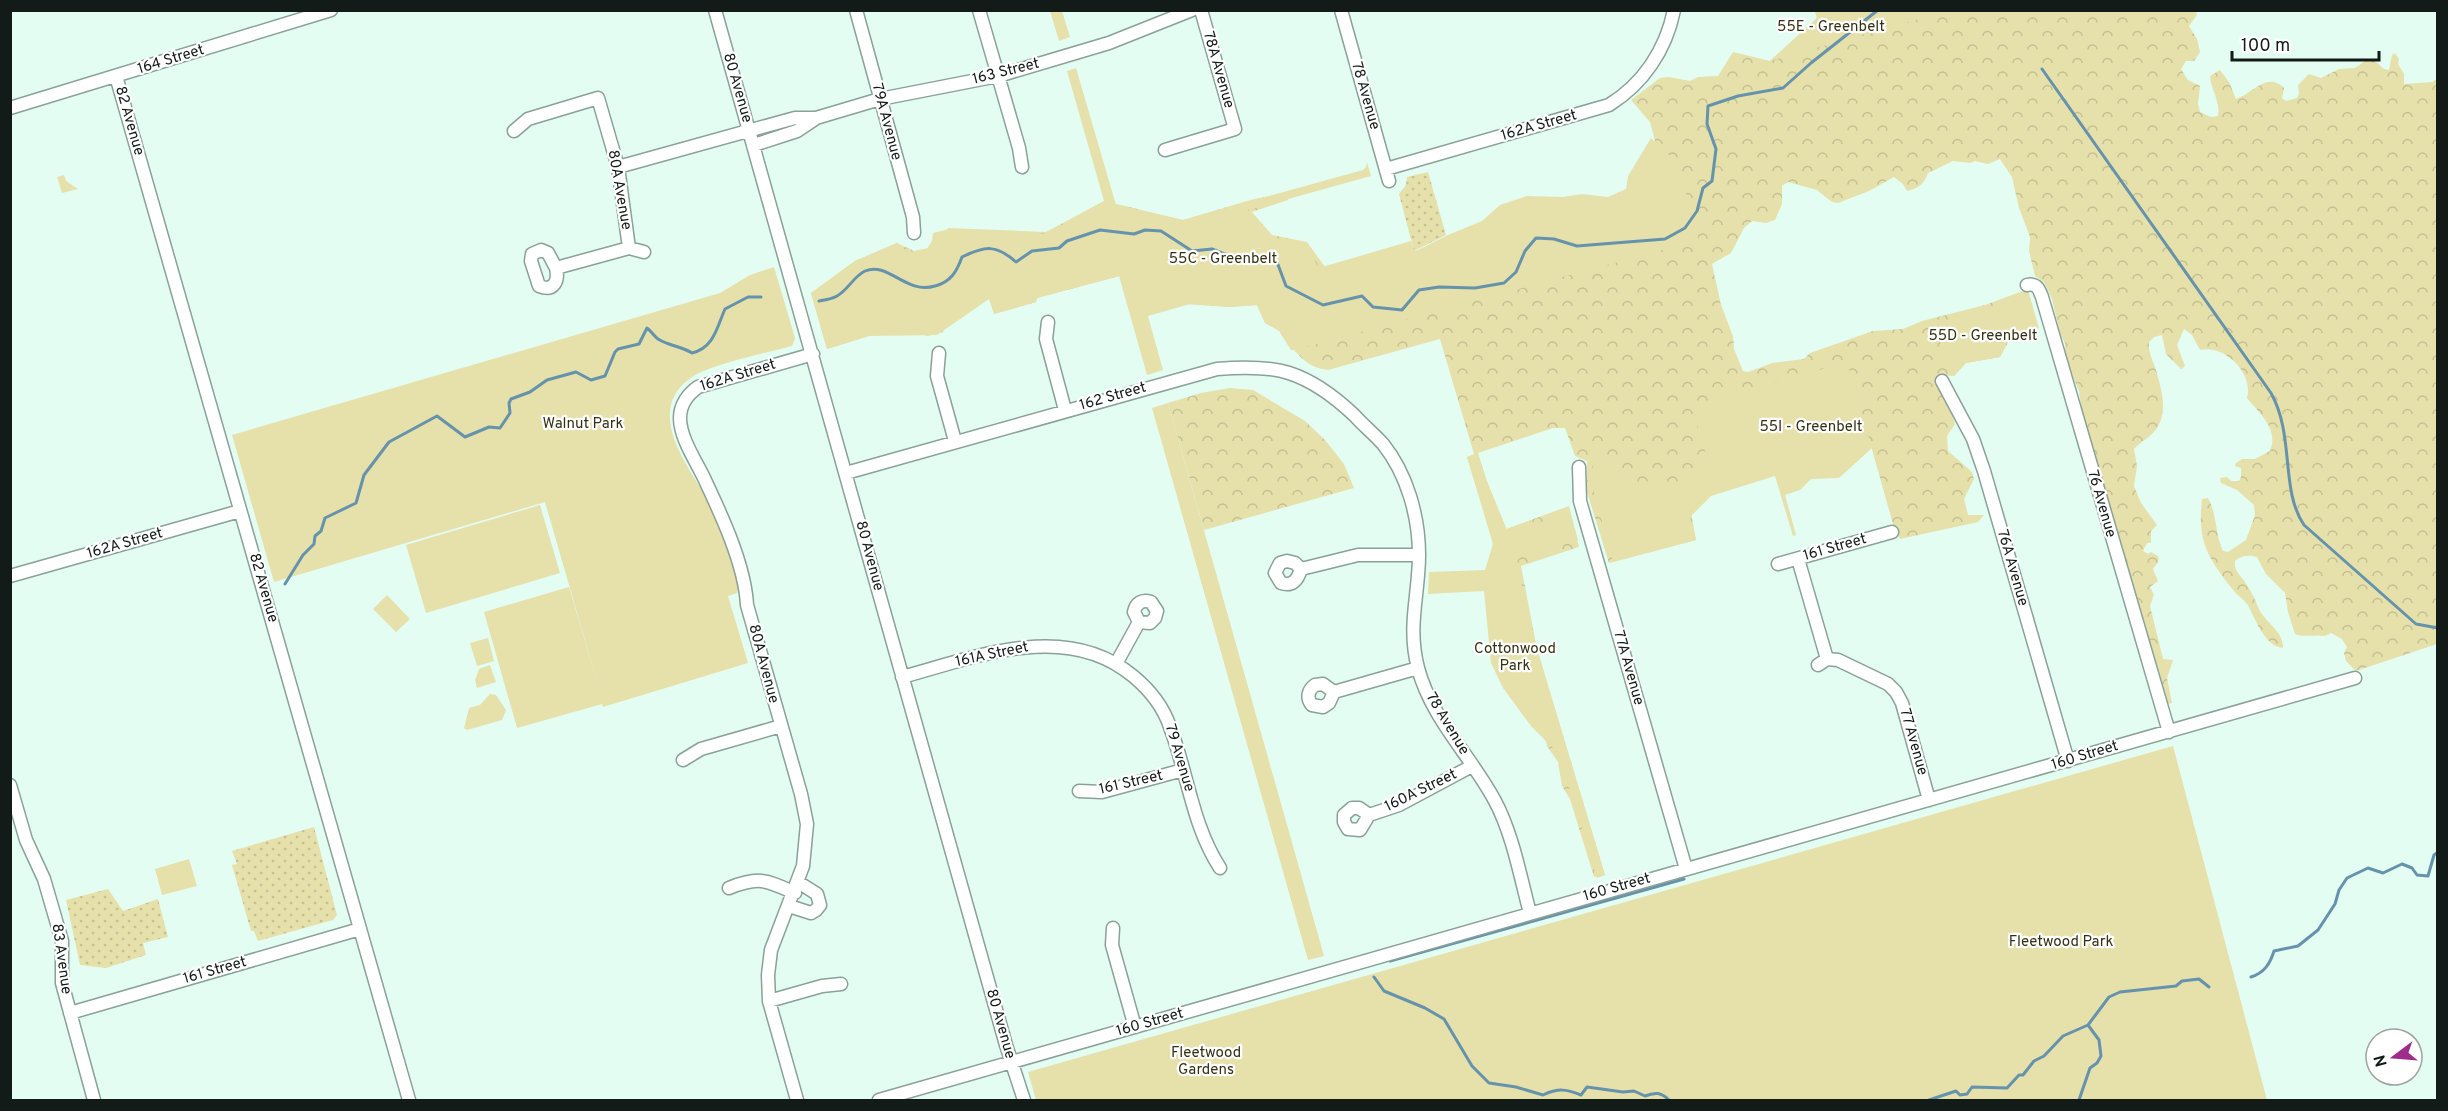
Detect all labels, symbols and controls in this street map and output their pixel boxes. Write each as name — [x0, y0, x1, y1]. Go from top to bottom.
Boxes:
park label: 55E - Greenbelt — [1777, 18, 1885, 37]
scale bar — [2232, 24, 2379, 62]
street label: 78A Avenue — [1198, 29, 1238, 111]
text: 100 m — [2241, 35, 2290, 58]
street label: 164 Street — [135, 41, 207, 79]
street label: 80 Avenue — [718, 51, 756, 125]
street label: 163 Street — [971, 55, 1041, 89]
street label: 78 Avenue — [1346, 60, 1384, 132]
street label: 79A Avenue — [867, 81, 905, 163]
street label: 82 Avenue — [110, 84, 148, 158]
street label: 162A Street — [1499, 106, 1579, 146]
street label: 80A Avenue — [603, 149, 635, 231]
park label: 55C - Greenbelt — [1169, 250, 1277, 269]
park label: 55D - Greenbelt — [1928, 327, 2038, 346]
street label: 162A Street — [698, 355, 778, 397]
street label: 162 Street — [1077, 378, 1149, 416]
park label: Walnut Park — [542, 415, 624, 434]
park label: 55I - Greenbelt — [1759, 418, 1863, 437]
street label: 76 Avenue — [2082, 468, 2120, 540]
street label: 80 Avenue — [851, 519, 887, 593]
street label: 162A Street — [85, 524, 165, 564]
street label: 76A Avenue — [1992, 528, 2032, 608]
street label: 161 Street — [1801, 530, 1869, 566]
street label: 82 Avenue — [244, 551, 282, 625]
street label: 80A Avenue — [743, 622, 783, 706]
street label: 77A Avenue — [1608, 628, 1648, 708]
street label: 161A Street — [954, 638, 1030, 672]
park label: Cottonwood Park — [1474, 640, 1556, 676]
street label: 78 Avenue — [1421, 689, 1473, 759]
street label: 77 Avenue — [1894, 706, 1932, 778]
street label: 79 Avenue — [1160, 722, 1198, 794]
street label: 160 Street — [2049, 737, 2121, 775]
street label: 160A Street — [1382, 765, 1460, 817]
street label: 161 Street — [1097, 766, 1165, 800]
street label: 160 Street — [1581, 869, 1653, 907]
street label: 83 Avenue — [47, 922, 75, 996]
park label: Fleetwood Park — [2009, 933, 2113, 952]
street label: 161 Street — [181, 953, 249, 989]
street label: 80 Avenue — [981, 987, 1019, 1061]
street label: 160 Street — [1114, 1004, 1186, 1042]
north arrow — [2364, 1027, 2424, 1087]
park label: Fleetwood Gardens — [1171, 1044, 1241, 1080]
text: N — [2370, 1052, 2393, 1069]

